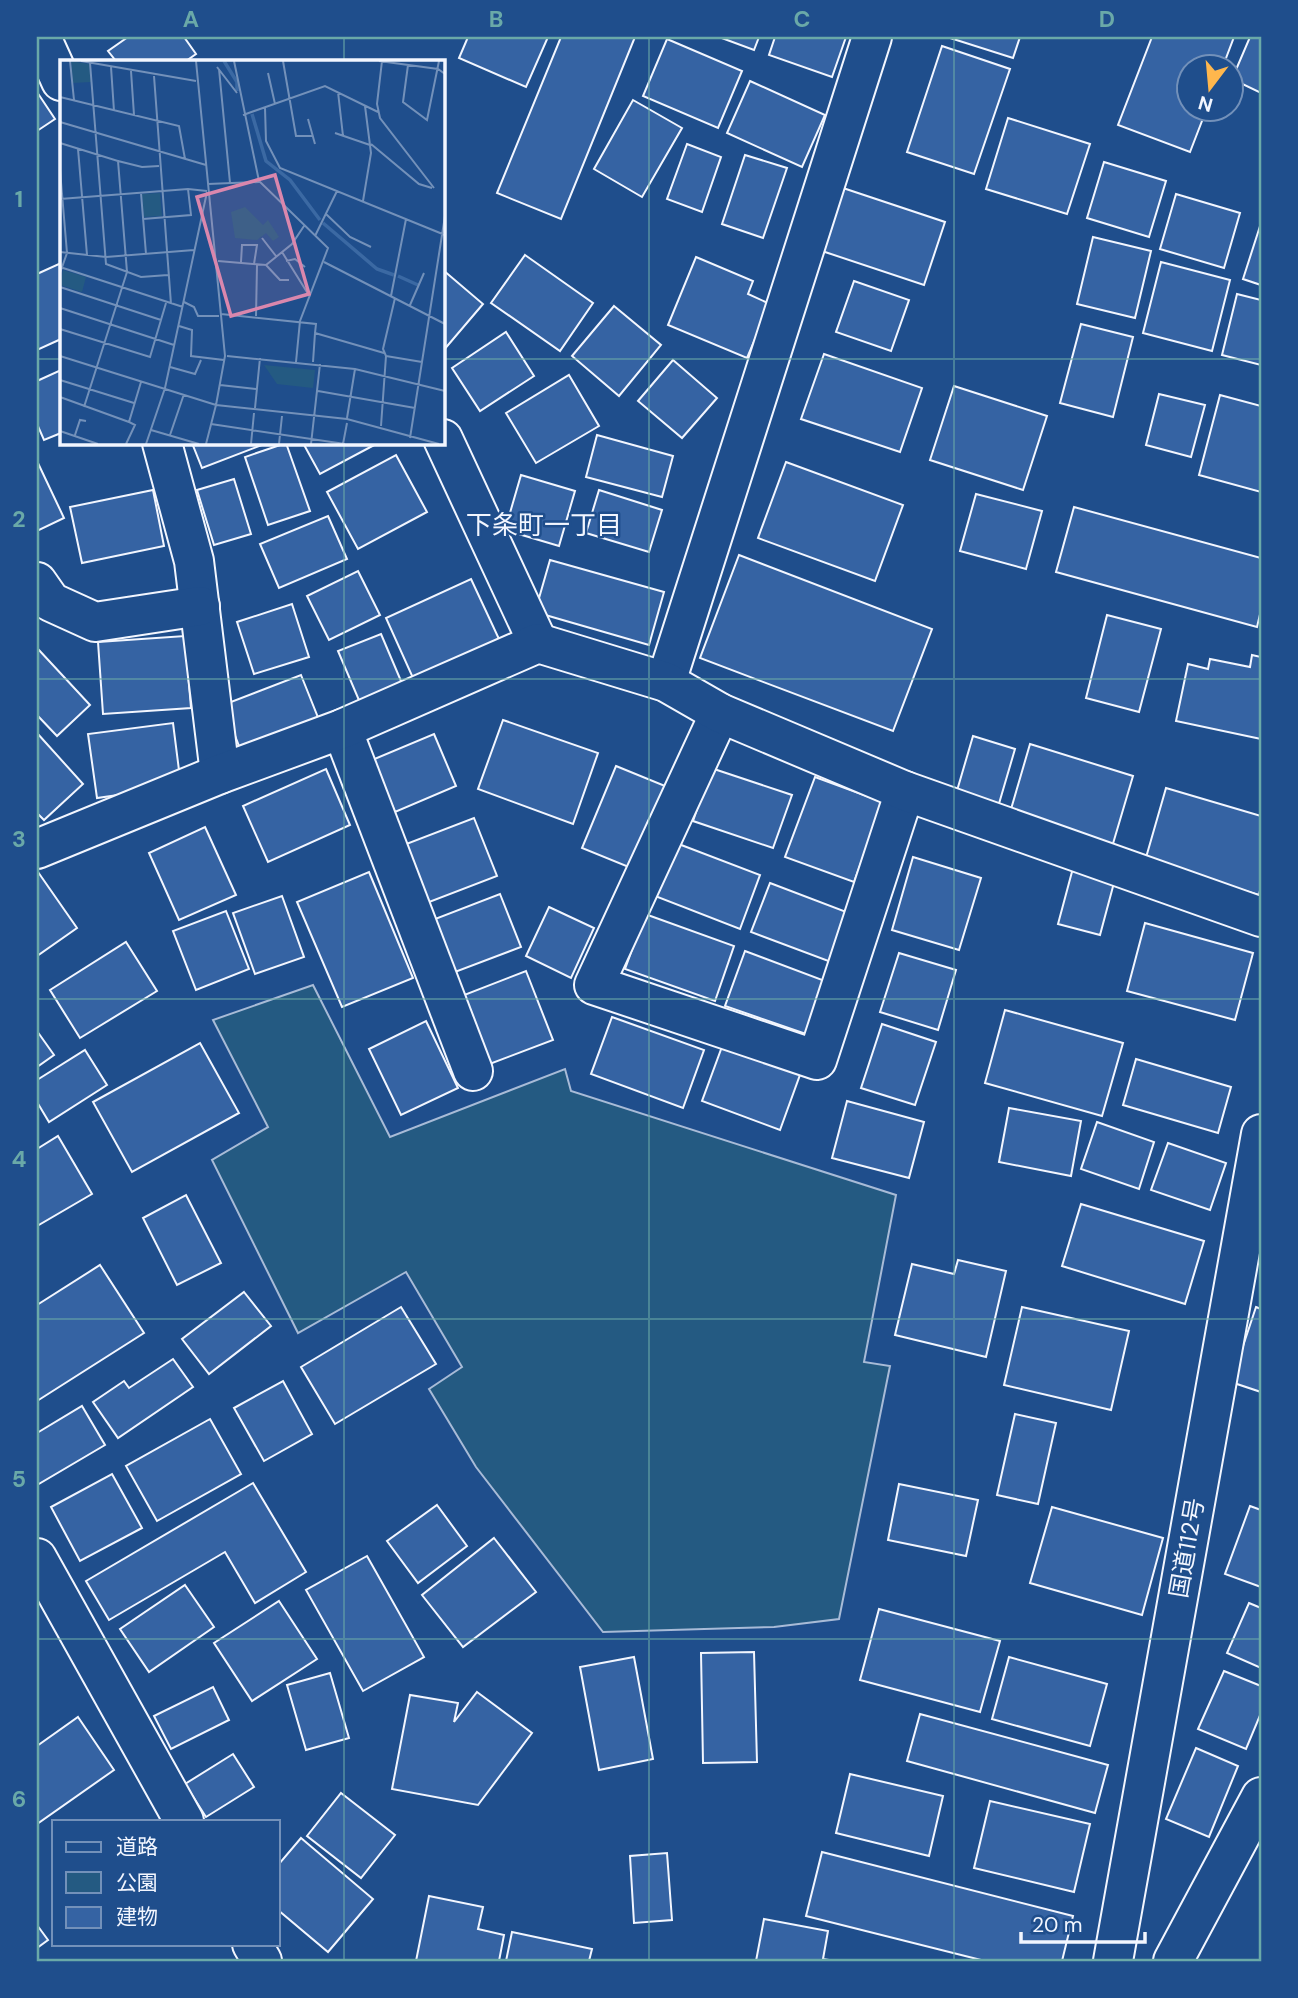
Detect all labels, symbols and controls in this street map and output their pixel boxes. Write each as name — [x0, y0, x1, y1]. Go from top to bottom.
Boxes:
text: A — [183, 4, 199, 34]
text: B — [489, 4, 503, 34]
text: C — [794, 4, 810, 34]
text: D — [1099, 4, 1115, 34]
north arrow — [1176, 52, 1246, 122]
inset map — [60, 60, 444, 444]
text: N — [1195, 90, 1216, 118]
text: 1 — [15, 184, 23, 214]
text: 2 — [12, 504, 26, 534]
district label: 下条町一丁目 — [466, 508, 622, 542]
text: 3 — [12, 824, 26, 854]
text: 4 — [12, 1144, 27, 1174]
text: 5 — [12, 1464, 26, 1494]
street label: 国道112号 — [1162, 1496, 1211, 1600]
text: 6 — [12, 1784, 26, 1814]
legend — [52, 1820, 280, 1946]
text: 道路 — [116, 1833, 158, 1861]
text: 公園 — [116, 1869, 158, 1897]
scale bar — [1021, 1900, 1146, 1944]
text: 建物 — [116, 1903, 158, 1931]
text: 20 m — [1032, 1911, 1083, 1939]

